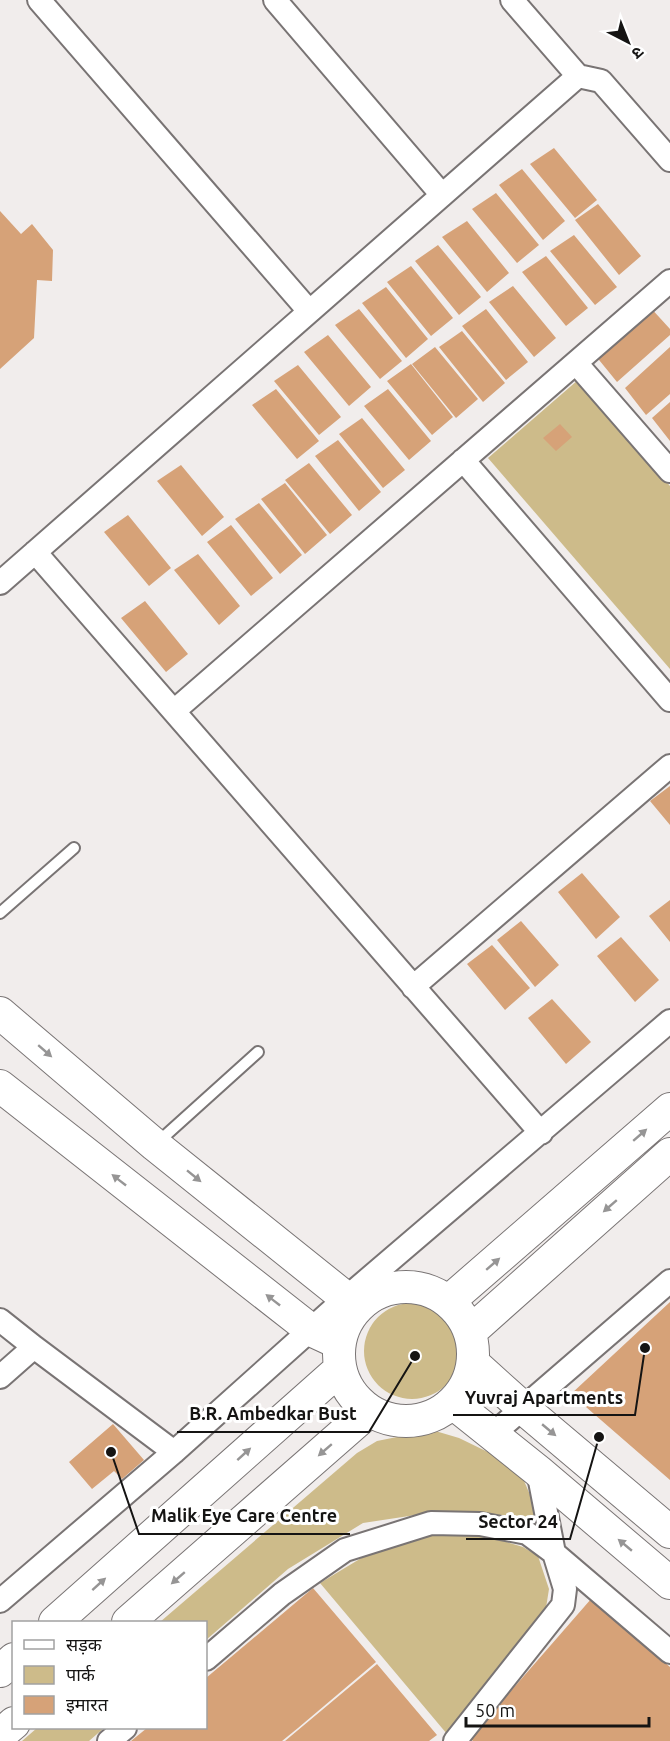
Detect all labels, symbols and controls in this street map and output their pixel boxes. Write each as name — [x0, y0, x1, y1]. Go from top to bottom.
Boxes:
north arrow — [598, 12, 658, 72]
text: उ — [628, 43, 648, 63]
one-way arrow — [37, 1044, 52, 1057]
one-way arrow — [632, 1129, 647, 1142]
one-way arrow — [186, 1170, 202, 1183]
one-way arrow — [112, 1174, 127, 1186]
one-way arrow — [602, 1200, 618, 1213]
one-way arrow — [485, 1257, 501, 1270]
one-way arrow — [265, 1294, 281, 1307]
callout: Yuvraj Apartments — [453, 1379, 635, 1415]
text: Yuvraj Apartments — [465, 1387, 623, 1407]
callout: B.R. Ambedkar Bust — [177, 1396, 369, 1432]
text: B.R. Ambedkar Bust — [189, 1403, 357, 1423]
one-way arrow — [541, 1423, 557, 1436]
one-way arrow — [317, 1443, 332, 1457]
one-way arrow — [236, 1448, 251, 1461]
callout: Malik Eye Care Centre — [139, 1498, 350, 1534]
callout: Sector 24 — [466, 1503, 570, 1539]
text: Malik Eye Care Centre — [151, 1505, 337, 1525]
text: Sector 24 — [478, 1511, 558, 1531]
one-way arrow — [617, 1538, 633, 1551]
one-way arrow — [171, 1571, 186, 1584]
one-way arrow — [91, 1577, 106, 1591]
legend — [12, 1621, 207, 1729]
text: सड़क — [66, 1634, 103, 1655]
text: पार्क — [66, 1664, 96, 1684]
scale bar — [466, 1690, 649, 1728]
text: इमारत — [66, 1694, 109, 1714]
text: 50 m — [475, 1700, 515, 1720]

